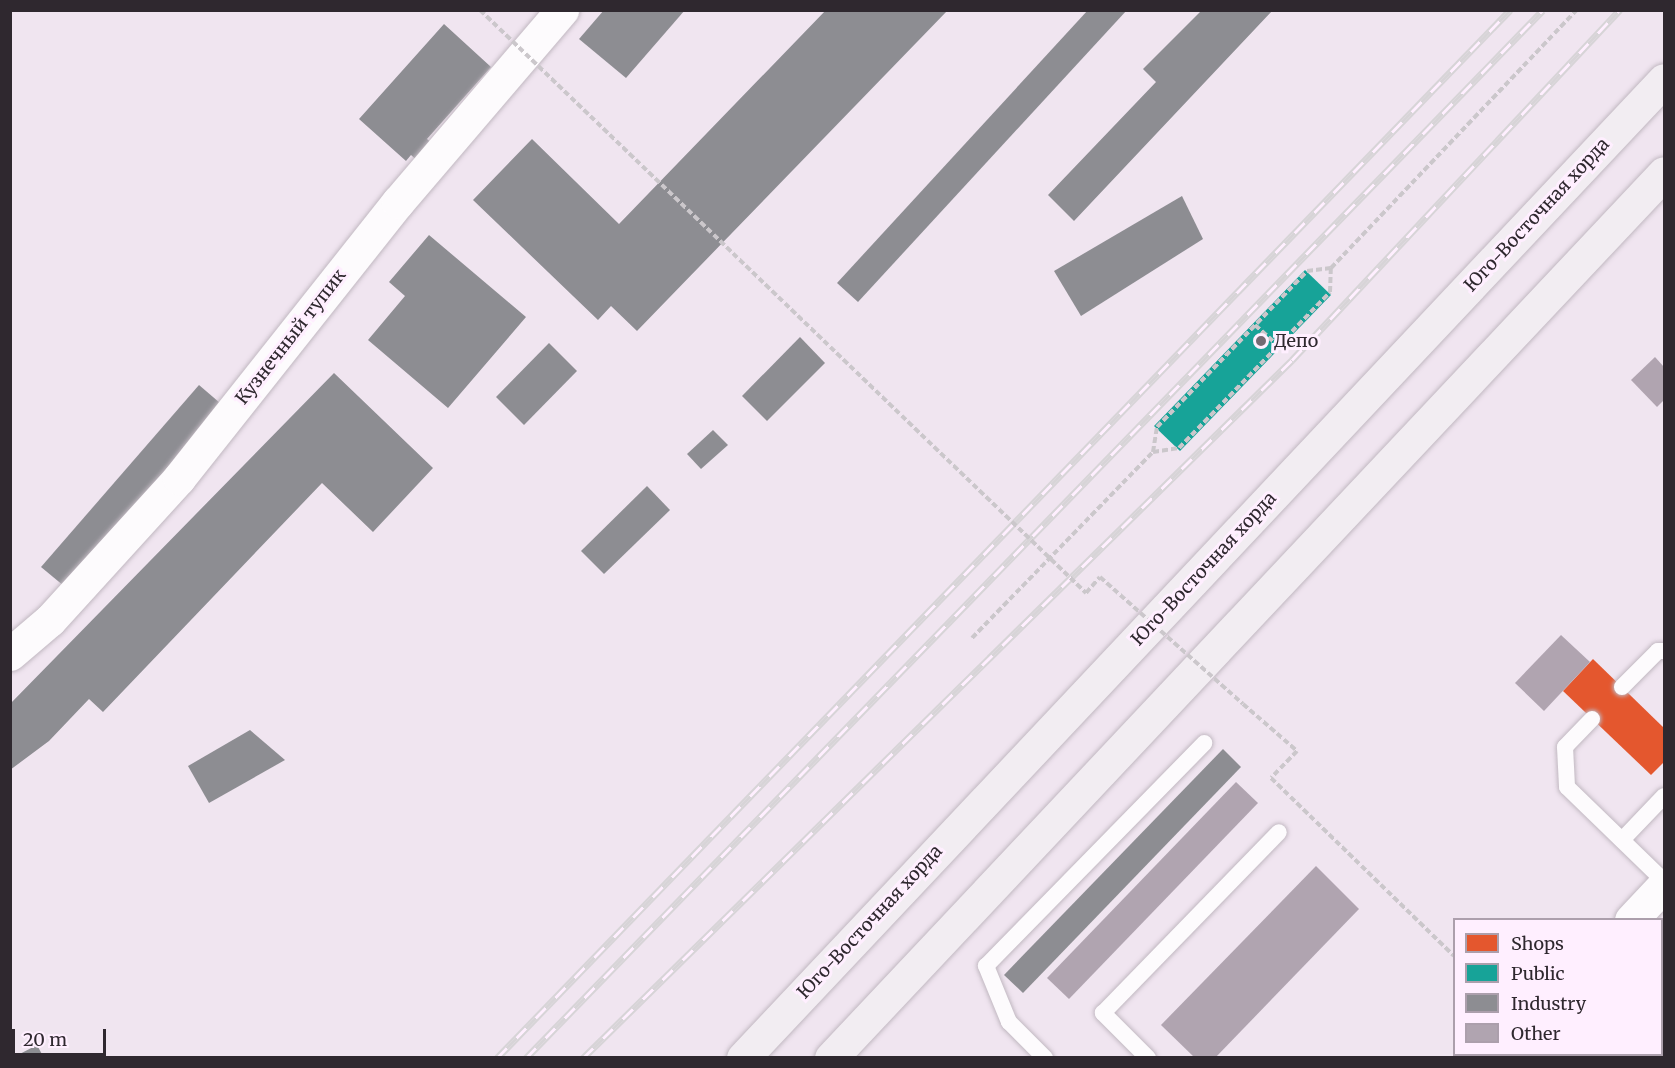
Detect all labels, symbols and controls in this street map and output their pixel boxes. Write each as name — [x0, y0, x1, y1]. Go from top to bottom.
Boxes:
street label: Юго-Восточная хорда — [1460, 134, 1614, 296]
street label: Кузнечный тупик — [231, 265, 351, 409]
place label: Депо — [1274, 330, 1318, 352]
marker: Депо — [1252, 332, 1270, 350]
street label: Юго-Восточная хорда — [1127, 488, 1281, 650]
street label: Юго-Восточная хорда — [793, 841, 947, 1003]
legend — [1453, 918, 1663, 1056]
text: Shops — [1511, 932, 1564, 955]
text: Public — [1511, 962, 1565, 985]
text: Industry — [1511, 992, 1586, 1015]
scale bar — [15, 1017, 110, 1055]
text: Other — [1511, 1022, 1561, 1045]
text: 20 m — [23, 1028, 67, 1051]

